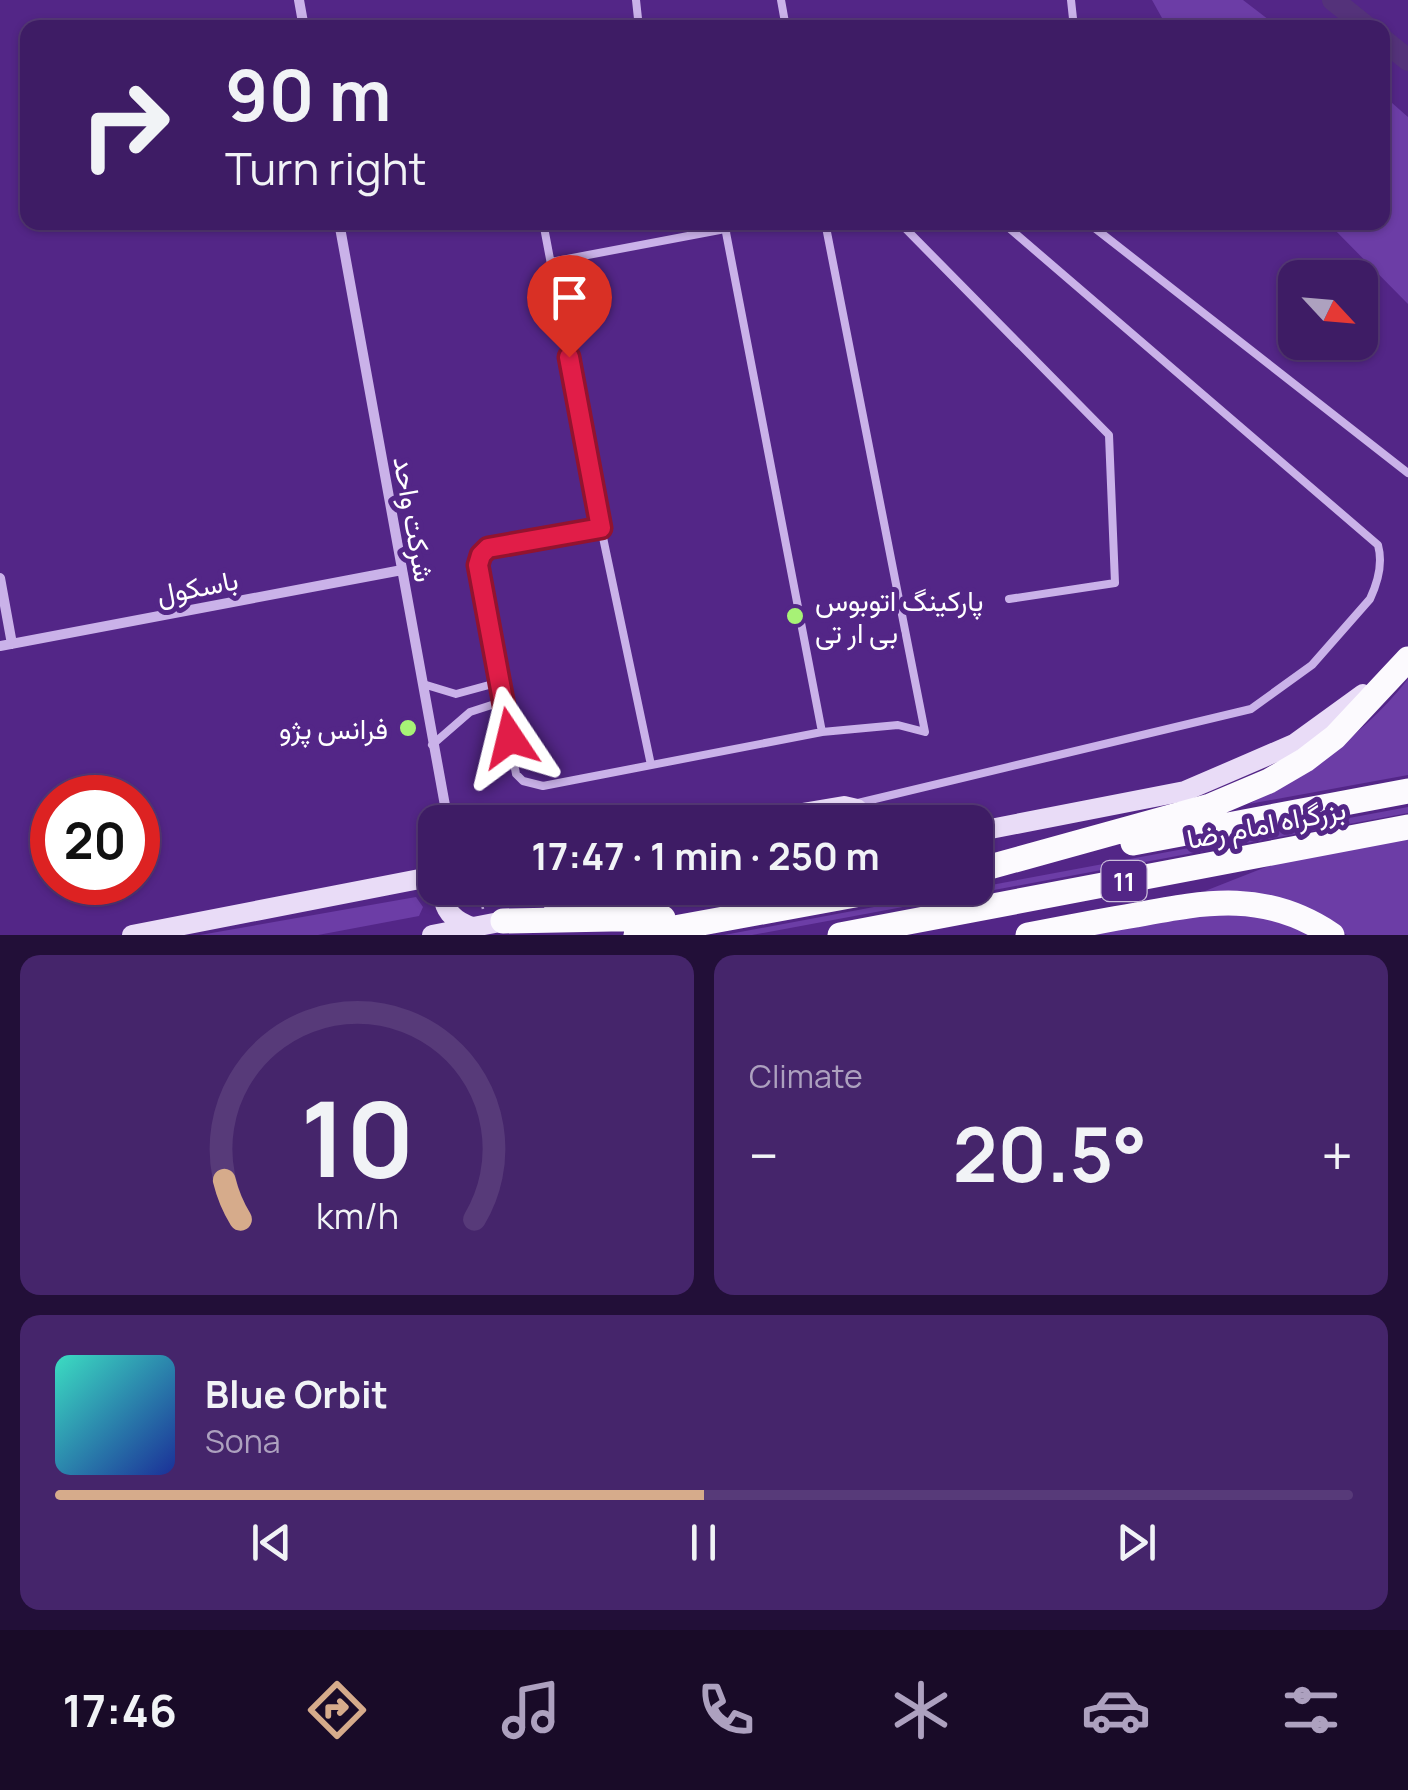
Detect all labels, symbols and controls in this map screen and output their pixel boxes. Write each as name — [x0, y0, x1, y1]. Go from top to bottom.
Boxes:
text: 90 m — [225, 46, 392, 142]
icon: right — [60, 60, 190, 190]
text: Turn right — [225, 137, 426, 199]
pin — [527, 255, 612, 358]
north arrow — [1278, 260, 1378, 360]
map controls — [1278, 260, 1378, 360]
icon: arrive — [542, 270, 597, 325]
street label: شرکت واحد — [385, 453, 445, 585]
street label: باسکول — [153, 559, 241, 613]
place label: پارکینگ اتوبوس بی ار تی — [815, 581, 983, 651]
marker: پارکینگ اتوبوس بی ار تی — [784, 605, 806, 627]
position arrow — [458, 686, 562, 790]
place label: فرانس پژو — [279, 709, 388, 748]
marker: فرانس پژو — [397, 717, 419, 739]
speed limit sign: 20 — [30, 775, 160, 905]
street label: بزرگراه امام رضا — [1183, 789, 1349, 858]
text: 17:47 · 1 min · 250 m — [531, 829, 880, 881]
road number: 11 — [1102, 861, 1146, 901]
text: Climate — [749, 1054, 863, 1098]
text: 10 — [300, 1066, 414, 1208]
text: 20.5° — [953, 1102, 1147, 1205]
text: − — [749, 1117, 779, 1193]
text: + — [1321, 1117, 1353, 1193]
text: km/h — [315, 1191, 399, 1240]
text: Blue Orbit — [205, 1367, 388, 1419]
text: Sona — [205, 1419, 280, 1463]
icon: previous — [244, 1515, 299, 1570]
icon: pause — [676, 1515, 731, 1570]
icon: next — [1109, 1515, 1164, 1570]
icon: directions — [302, 1675, 372, 1745]
icon: music — [496, 1675, 566, 1745]
icon: phone — [691, 1675, 761, 1745]
icon: climate — [886, 1675, 956, 1745]
icon: car — [1081, 1675, 1151, 1745]
icon: filters — [1276, 1675, 1346, 1745]
text: 17:46 — [62, 1679, 177, 1741]

